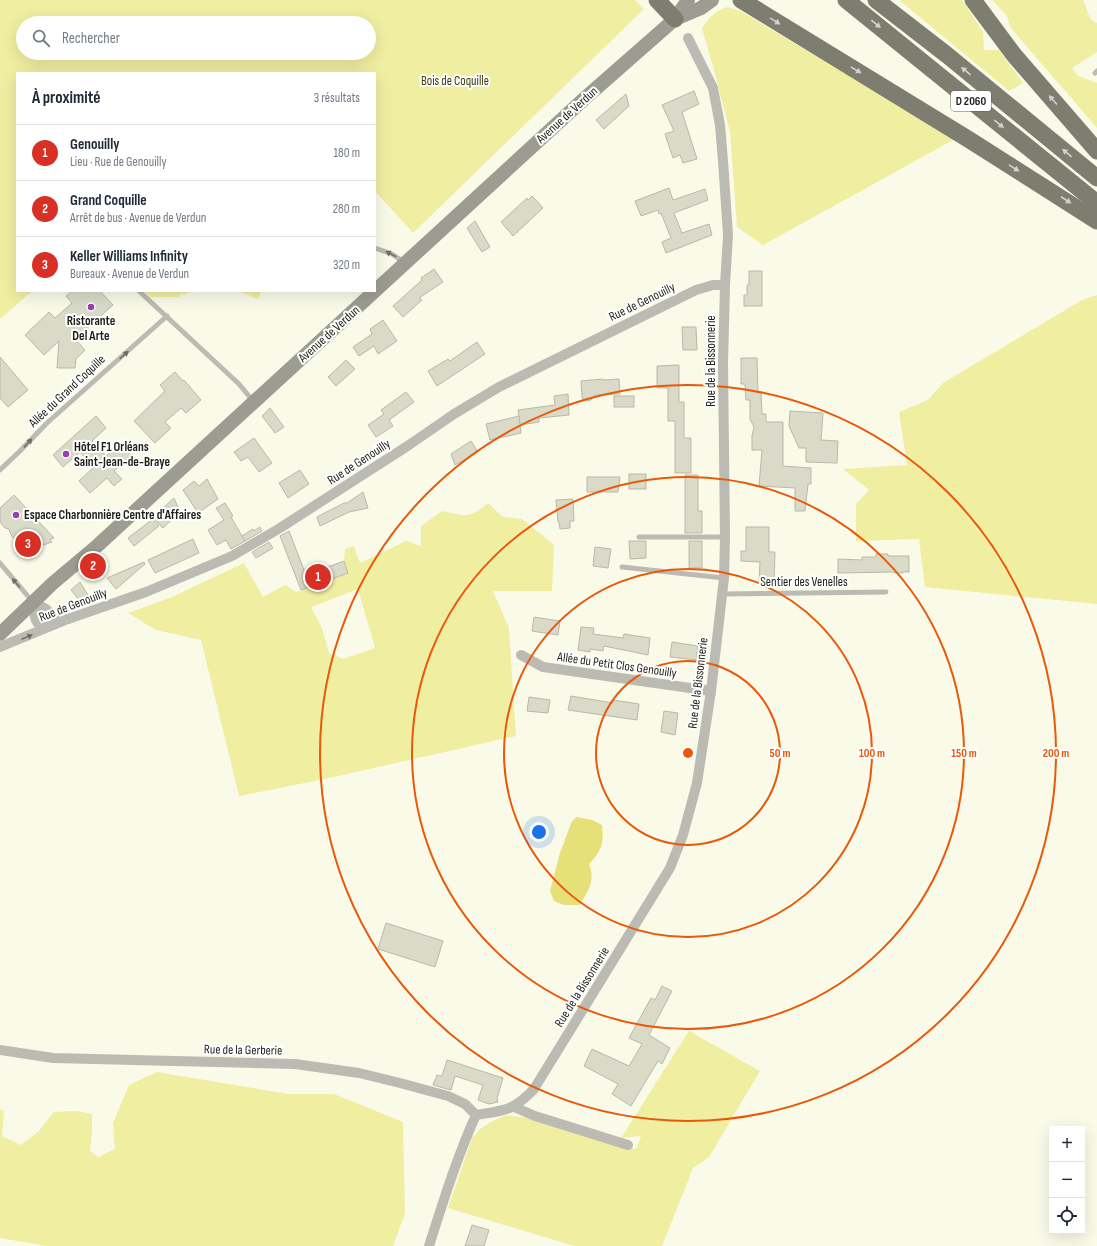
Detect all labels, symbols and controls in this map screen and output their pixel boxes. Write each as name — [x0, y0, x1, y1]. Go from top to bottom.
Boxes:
search box — [16, 16, 376, 60]
one-way arrow — [769, 17, 781, 24]
one-way arrow — [871, 20, 882, 29]
icon: search — [30, 27, 52, 49]
text: Rechercher — [62, 29, 120, 48]
one-way arrow — [850, 67, 862, 74]
one-way arrow — [961, 67, 972, 76]
park label: Bois de Coquille — [421, 73, 489, 89]
street label: Avenue de Verdun — [532, 83, 601, 147]
text: À proximité — [32, 88, 100, 108]
text: 3 résultats — [314, 90, 360, 106]
road number: D 2060 — [951, 91, 991, 111]
one-way arrow — [1048, 95, 1057, 105]
one-way arrow — [993, 119, 1004, 128]
text: Genouilly — [70, 135, 119, 154]
text: 1 — [42, 145, 48, 161]
text: 180 m — [334, 145, 360, 161]
one-way arrow — [1062, 149, 1072, 158]
text: Lieu · Rue de Genouilly — [70, 154, 166, 170]
one-way arrow — [1009, 164, 1019, 172]
text: Grand Coquille — [70, 191, 147, 210]
one-way arrow — [1060, 197, 1072, 204]
text: 2 — [42, 201, 48, 217]
text: 280 m — [333, 201, 360, 217]
text: Arrêt de bus · Avenue de Verdun — [70, 210, 206, 226]
text: Keller Williams Infinity — [70, 247, 188, 266]
one-way arrow — [385, 251, 397, 258]
text: 3 — [42, 257, 48, 273]
text: 320 m — [333, 257, 360, 273]
text: Bureaux · Avenue de Verdun — [70, 266, 189, 282]
street label: Rue de Genouilly — [606, 279, 678, 325]
marker: Ristorante Del Arte — [86, 302, 96, 312]
street label: Avenue de Verdun — [294, 302, 363, 366]
place label: Ristorante Del Arte — [67, 313, 116, 344]
street label: Rue de la Bissonnerie — [703, 315, 719, 407]
one-way arrow — [118, 350, 129, 359]
street label: Allée du Grand Coquille — [25, 351, 109, 431]
street label: Rue de Genouilly — [325, 436, 393, 488]
one-way arrow — [24, 438, 33, 448]
place label: Hôtel F1 Orléans Saint-Jean-de-Braye — [74, 439, 170, 470]
marker: Hôtel F1 Orléans Saint-Jean-de-Braye — [61, 449, 71, 459]
place label: Espace Charbonnière Centre d'Affaires — [24, 507, 201, 523]
marker: Espace Charbonnière Centre d'Affaires — [11, 510, 21, 520]
pin: 3 — [15, 529, 41, 559]
pin: 2 — [80, 551, 106, 581]
pin: 1 — [305, 562, 331, 592]
street label: Sentier des Venelles — [760, 574, 848, 590]
one-way arrow — [12, 578, 21, 588]
street label: Rue de Genouilly — [37, 585, 109, 625]
one-way arrow — [22, 633, 34, 639]
street label: Rue de la Bissonnerie — [684, 637, 712, 729]
street label: Allée du Petit Clos Genouilly — [555, 649, 678, 681]
centre of rings — [681, 746, 695, 760]
text: 50 m — [770, 746, 790, 761]
text: 100 m — [859, 746, 885, 761]
text: 150 m — [951, 746, 977, 761]
text: 200 m — [1043, 746, 1069, 761]
your location — [529, 822, 549, 842]
street label: Rue de la Bissonnerie — [551, 944, 613, 1030]
street label: Rue de la Gerberie — [204, 1041, 282, 1059]
map controls — [1049, 1126, 1085, 1234]
button: + — [1049, 1126, 1085, 1162]
button: − — [1049, 1162, 1085, 1198]
button: locate — [1049, 1198, 1085, 1234]

